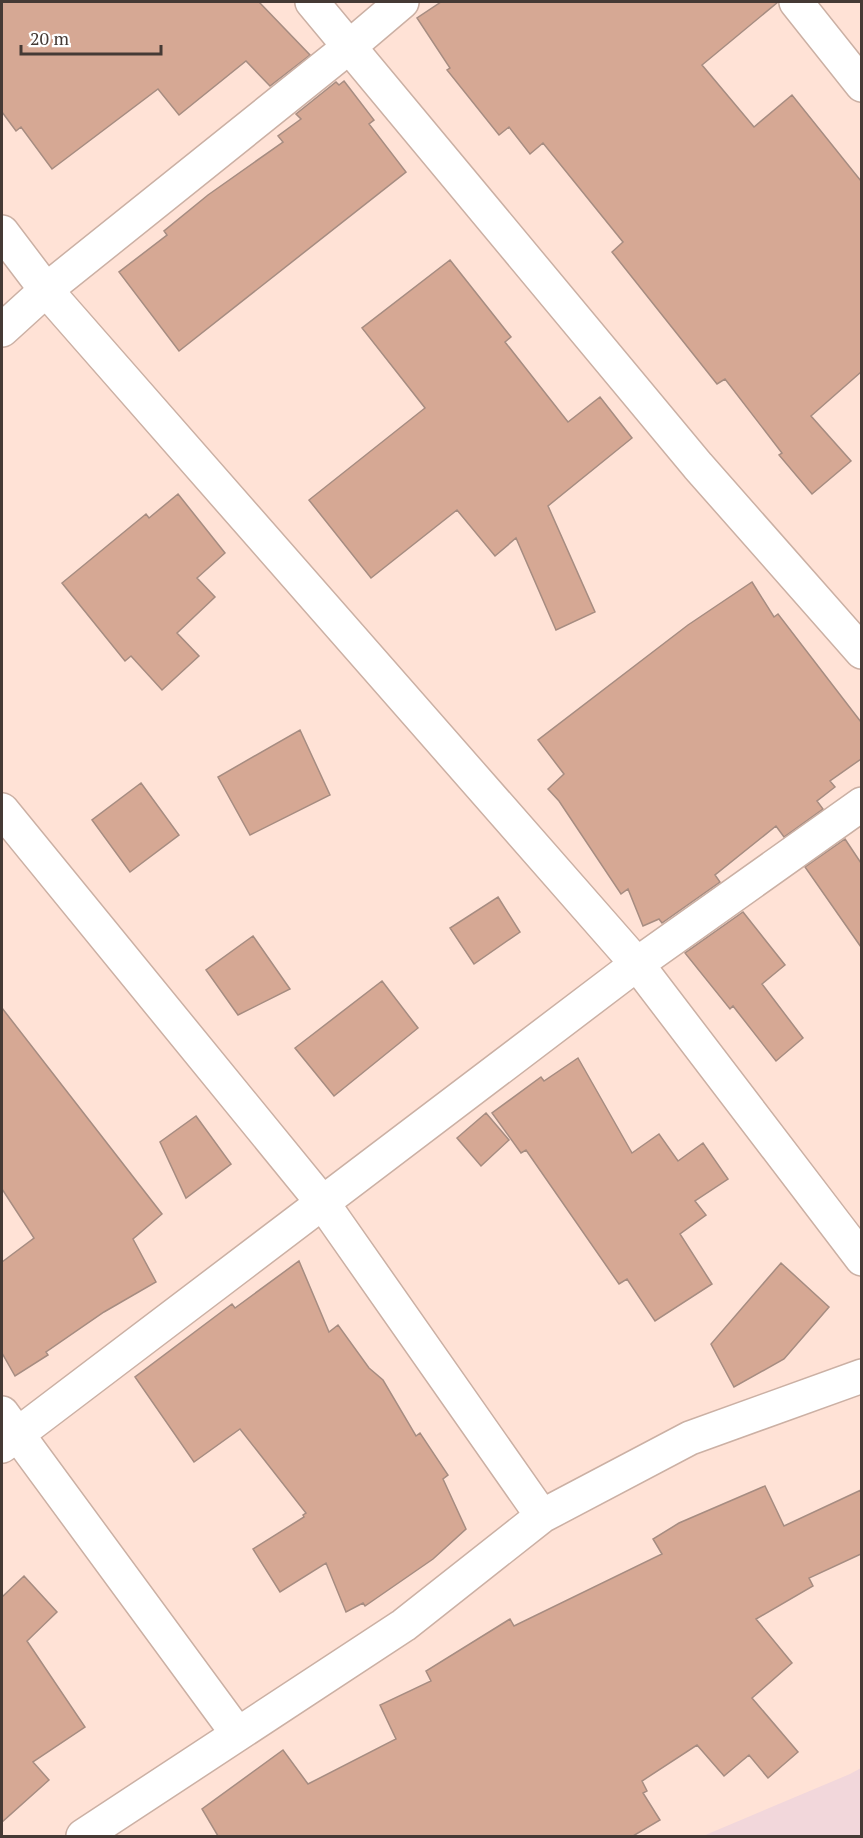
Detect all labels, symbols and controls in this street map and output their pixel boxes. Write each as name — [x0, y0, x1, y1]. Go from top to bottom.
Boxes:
scale bar — [21, 18, 160, 56]
text: 20 m — [30, 26, 70, 50]

